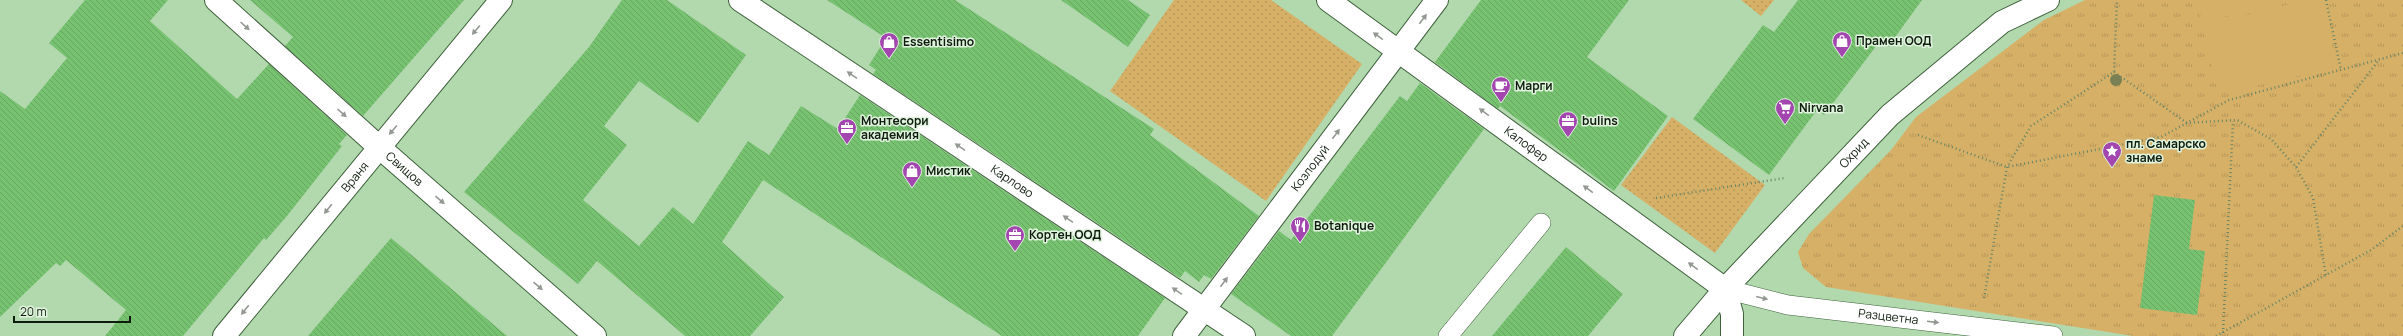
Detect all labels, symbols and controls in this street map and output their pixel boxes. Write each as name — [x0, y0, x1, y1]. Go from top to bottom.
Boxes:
one-way arrow — [1418, 13, 1427, 24]
one-way arrow — [241, 21, 250, 30]
one-way arrow — [471, 25, 480, 35]
shop icon: Прамен ООД — [1831, 30, 1853, 58]
shop icon: Essentisimo — [878, 31, 900, 59]
one-way arrow — [1373, 32, 1384, 40]
place label: Прамен ООД — [1856, 32, 1932, 49]
place label: Essentisimo — [903, 33, 974, 50]
one-way arrow — [847, 71, 857, 79]
cafe icon: Марги — [1490, 75, 1512, 103]
place label: Марги — [1515, 77, 1553, 94]
supermarket icon: Nirvana — [1774, 97, 1796, 125]
place label: Nirvana — [1799, 99, 1843, 116]
one-way arrow — [1478, 108, 1489, 116]
one-way arrow — [337, 109, 347, 118]
office icon: bulins — [1557, 110, 1579, 138]
place label: Монтесори академия — [861, 112, 929, 143]
place label: bulins — [1582, 112, 1618, 129]
office icon: Монтесори академия — [836, 117, 858, 145]
street label: Калофер — [1501, 122, 1552, 166]
one-way arrow — [388, 125, 397, 135]
one-way arrow — [1332, 128, 1340, 139]
street label: Охрид — [1835, 134, 1872, 172]
place label: пл. Самарско знаме — [2126, 135, 2206, 166]
place icon: пл. Самарско знаме — [2101, 140, 2123, 168]
street label: Козлодуй — [1287, 141, 1333, 195]
one-way arrow — [955, 143, 965, 151]
street label: Свищов — [382, 148, 427, 190]
street label: Враня — [337, 158, 372, 196]
shop icon: Мистик — [901, 160, 923, 188]
street label: Карлово — [987, 160, 1037, 201]
place label: Мистик — [926, 162, 971, 179]
one-way arrow — [1583, 185, 1594, 193]
one-way arrow — [435, 195, 445, 205]
one-way arrow — [323, 204, 332, 215]
one-way arrow — [1063, 215, 1074, 223]
restaurant icon: Botanique — [1289, 215, 1311, 243]
place label: Botanique — [1314, 217, 1374, 234]
office icon: Кортен ООД — [1004, 224, 1026, 252]
place label: Кортен ООД — [1029, 226, 1101, 243]
one-way arrow — [1688, 262, 1699, 270]
one-way arrow — [1220, 277, 1229, 288]
one-way arrow — [532, 281, 543, 290]
one-way arrow — [1171, 287, 1182, 295]
one-way arrow — [1756, 296, 1769, 302]
scale bar — [14, 298, 130, 324]
text: 20 m — [20, 303, 47, 320]
street label: Разцветна — [1857, 304, 1919, 328]
one-way arrow — [241, 305, 250, 315]
one-way arrow — [1927, 319, 1939, 325]

